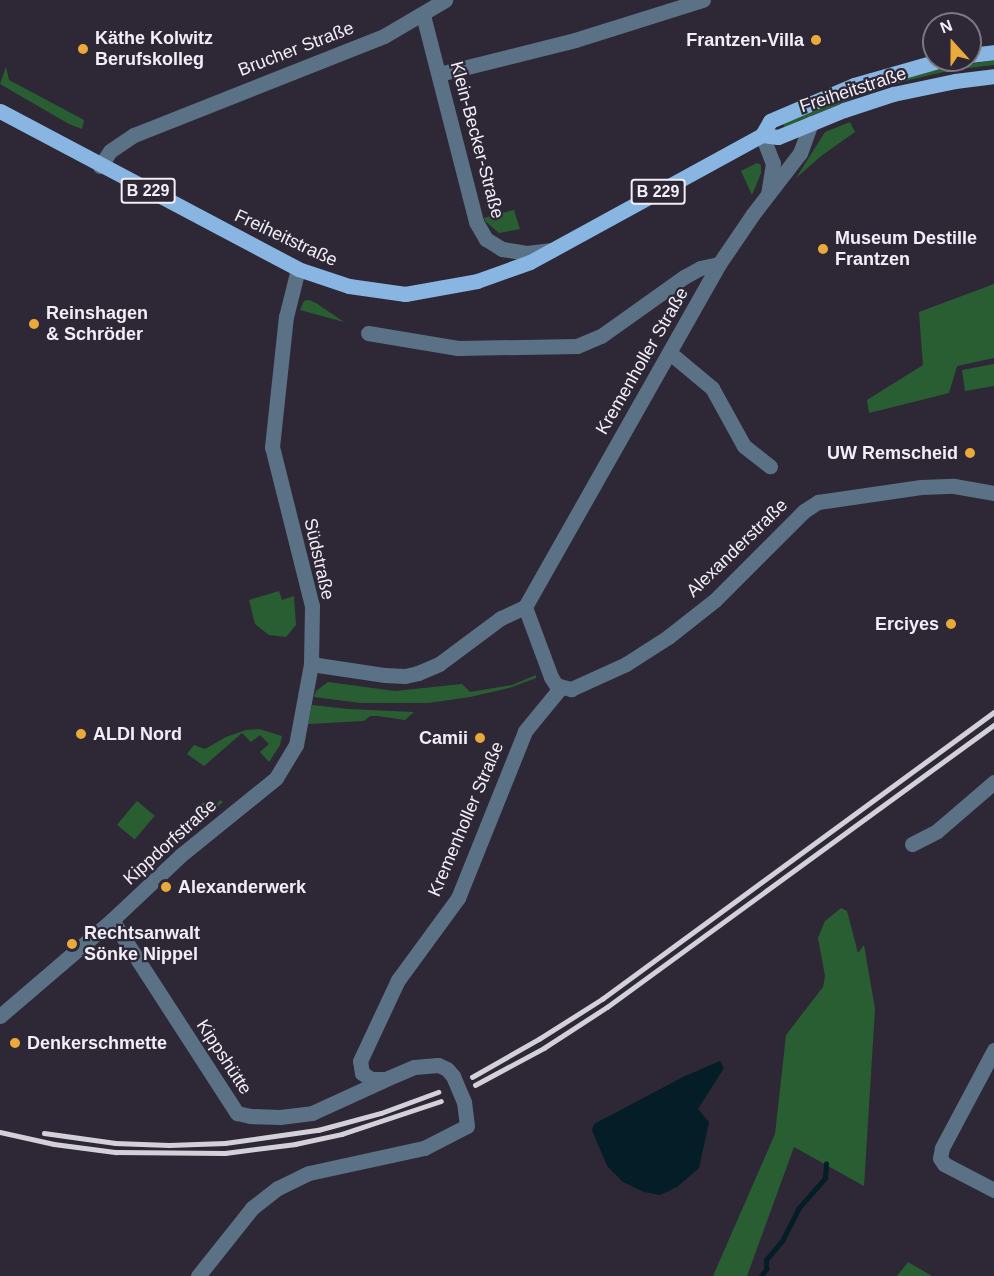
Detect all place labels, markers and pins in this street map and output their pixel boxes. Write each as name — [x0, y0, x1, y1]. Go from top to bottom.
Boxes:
place label: Käthe Kolwitz Berufskolleg — [95, 28, 213, 70]
place label: Frantzen-Villa — [686, 29, 804, 51]
marker: Frantzen-Villa — [809, 33, 823, 47]
marker: Käthe Kolwitz Berufskolleg — [76, 42, 90, 56]
place label: Museum Destille Frantzen — [835, 228, 977, 270]
marker: Museum Destille Frantzen — [816, 242, 830, 256]
place label: Reinshagen & Schröder — [46, 303, 148, 346]
marker: Reinshagen & Schröder — [27, 317, 41, 331]
place label: UW Remscheid — [827, 442, 958, 464]
marker: UW Remscheid — [963, 446, 977, 460]
place label: Erciyes — [875, 613, 939, 635]
marker: Erciyes — [944, 617, 958, 631]
place label: ALDI Nord — [93, 723, 182, 745]
marker: ALDI Nord — [74, 727, 88, 741]
place label: Camii — [419, 727, 468, 749]
marker: Camii — [473, 731, 487, 745]
place label: Alexanderwerk — [178, 876, 306, 898]
marker: Alexanderwerk — [159, 880, 173, 894]
place label: Rechtsanwalt Sönke Nippel — [84, 923, 200, 966]
marker: Rechtsanwalt Sönke Nippel — [65, 937, 79, 951]
place label: Denkerschmette — [27, 1032, 167, 1054]
marker: Denkerschmette — [8, 1036, 22, 1050]

